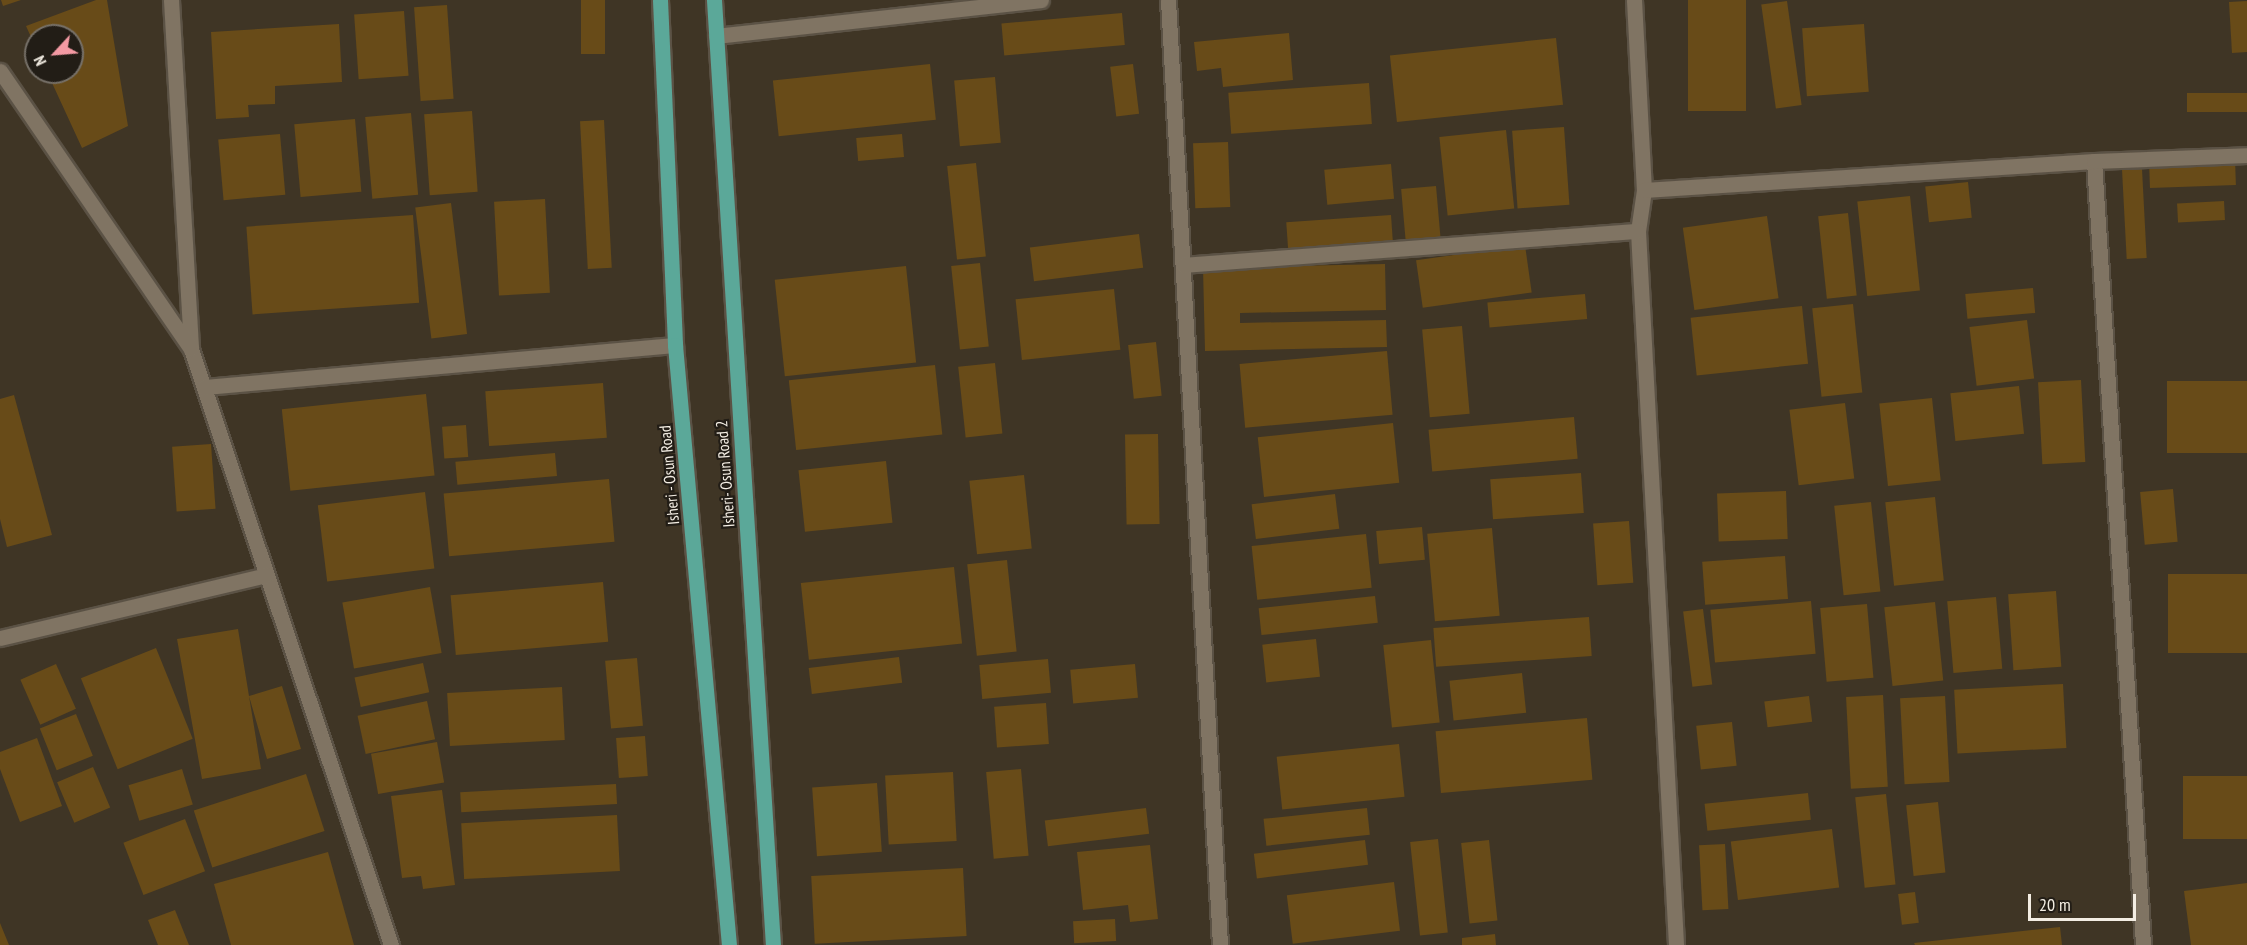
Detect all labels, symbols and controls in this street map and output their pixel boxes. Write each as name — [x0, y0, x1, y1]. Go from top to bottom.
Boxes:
north arrow — [24, 24, 84, 84]
text: N — [29, 53, 51, 69]
street label: Isheri- Osun Road 2 — [712, 419, 738, 529]
street label: Isheri - Osun Road — [655, 424, 683, 526]
scale bar — [2031, 882, 2139, 920]
text: 20 m — [2039, 893, 2071, 916]

